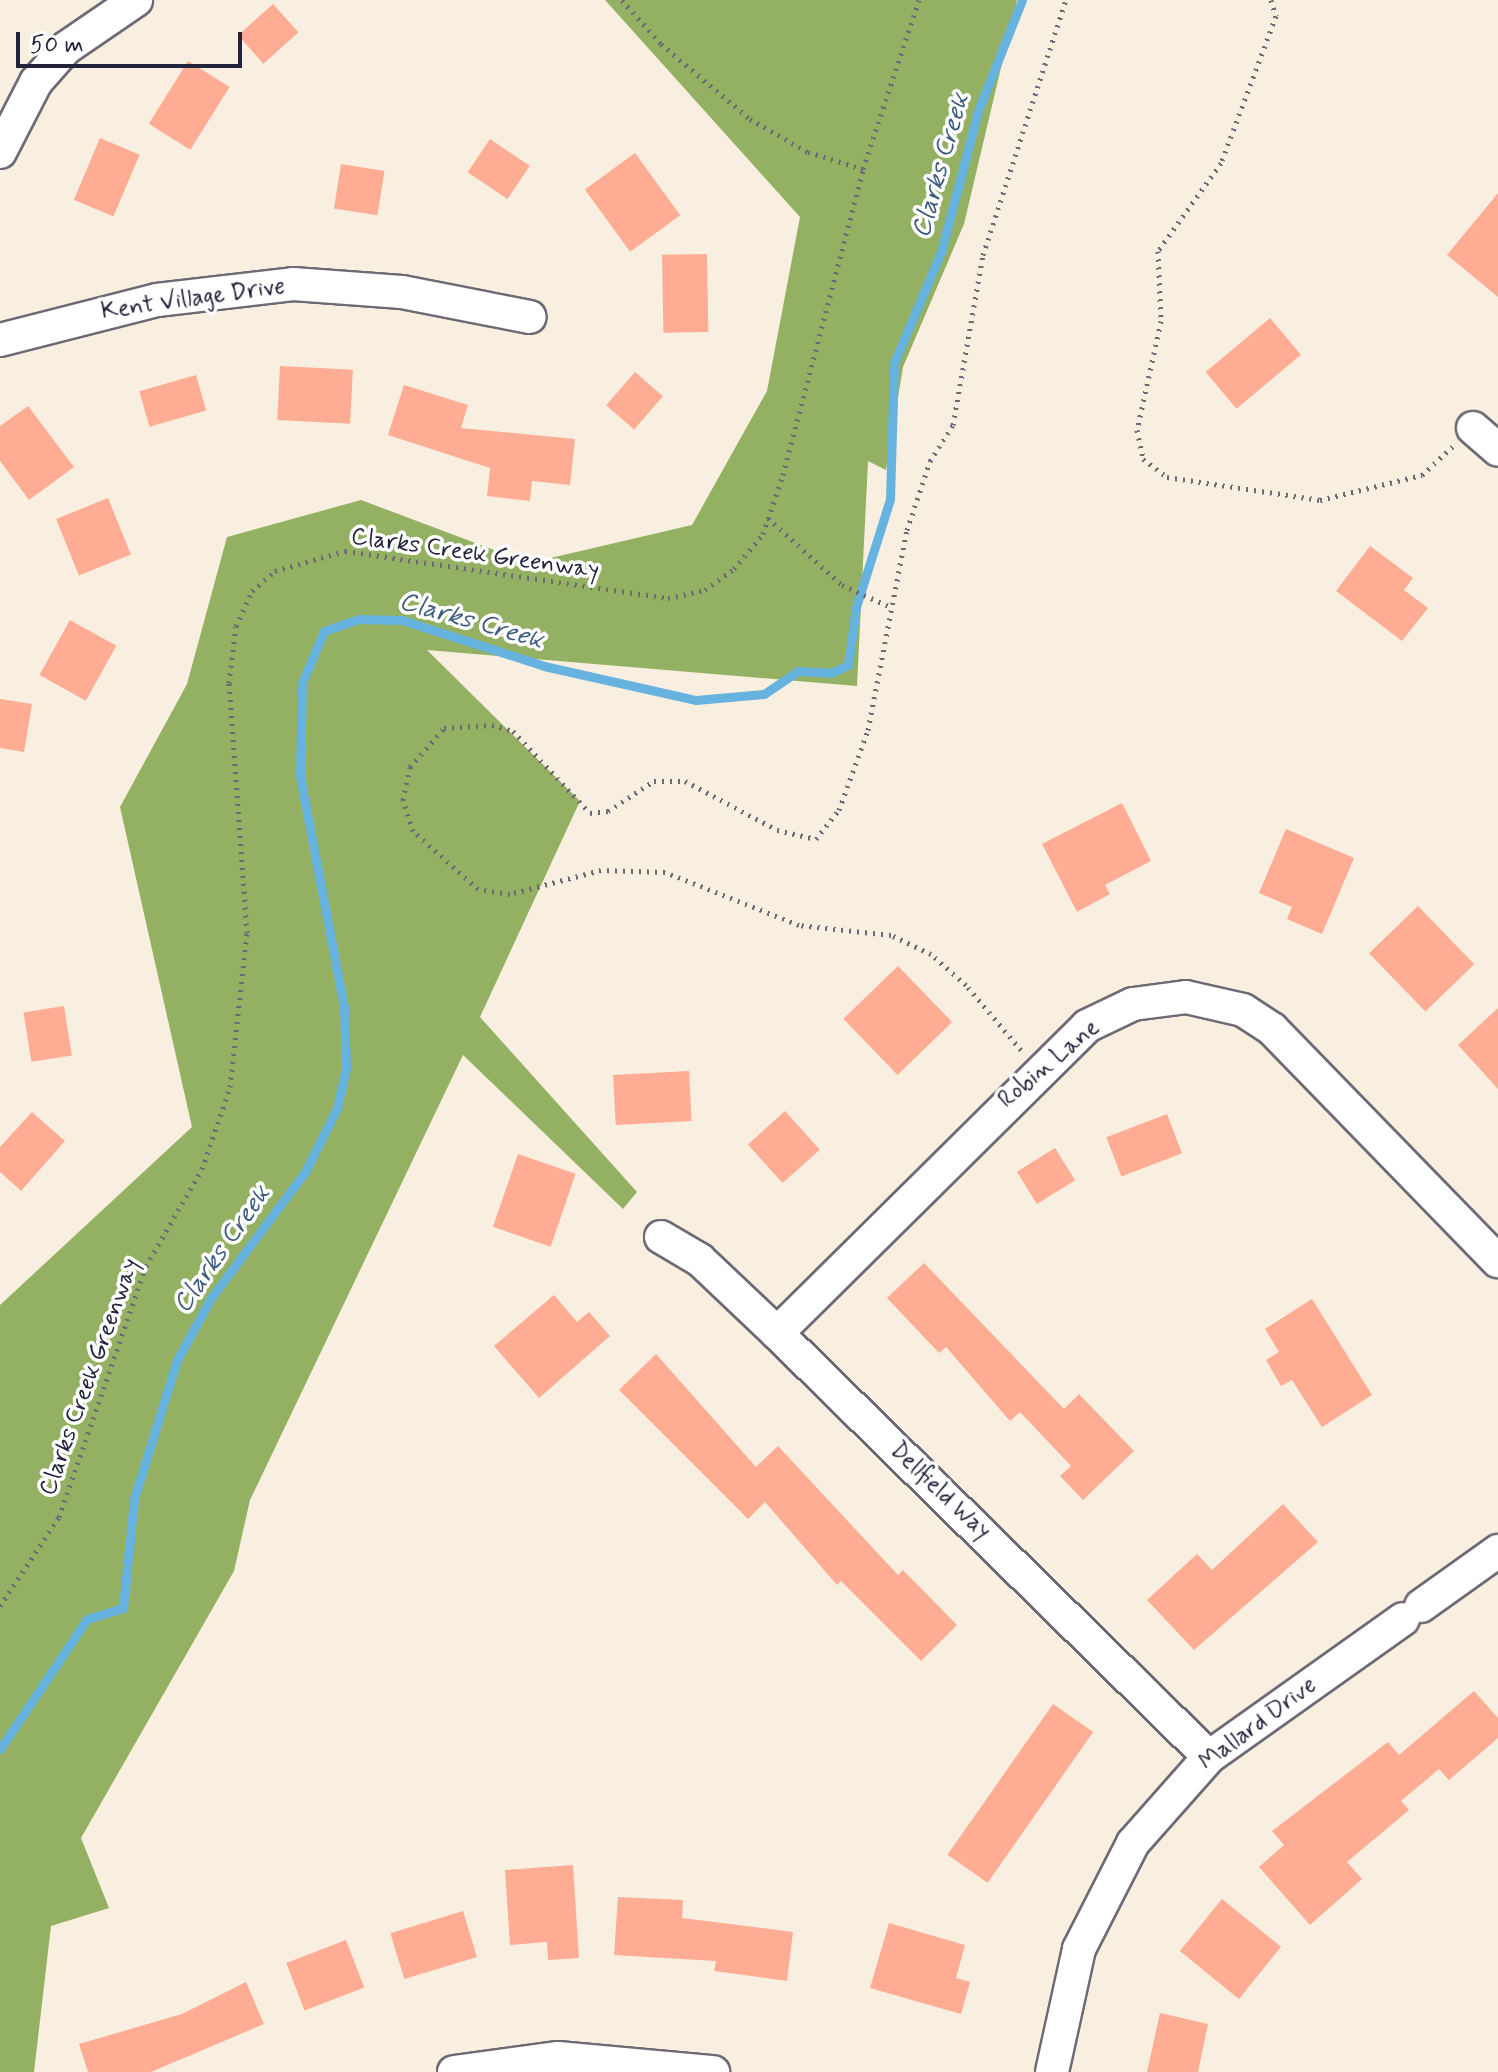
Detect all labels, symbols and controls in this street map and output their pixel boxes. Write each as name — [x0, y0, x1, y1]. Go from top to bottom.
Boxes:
scale bar — [20, 16, 246, 66]
text: 50 m — [30, 30, 84, 61]
water label: Clarks Creek — [907, 91, 977, 241]
street label: Kent Village Drive — [100, 272, 286, 326]
street label: Clarks Creek Greenway — [349, 522, 601, 586]
water label: Clarks Creek — [396, 587, 546, 657]
street label: Robin Lane — [994, 1014, 1104, 1114]
water label: Clarks Creek — [168, 1181, 278, 1319]
street label: Clarks Creek Greenway — [34, 1254, 146, 1500]
street label: Dellfield Way — [882, 1435, 998, 1547]
street label: Mallard Drive — [1195, 1671, 1321, 1777]

